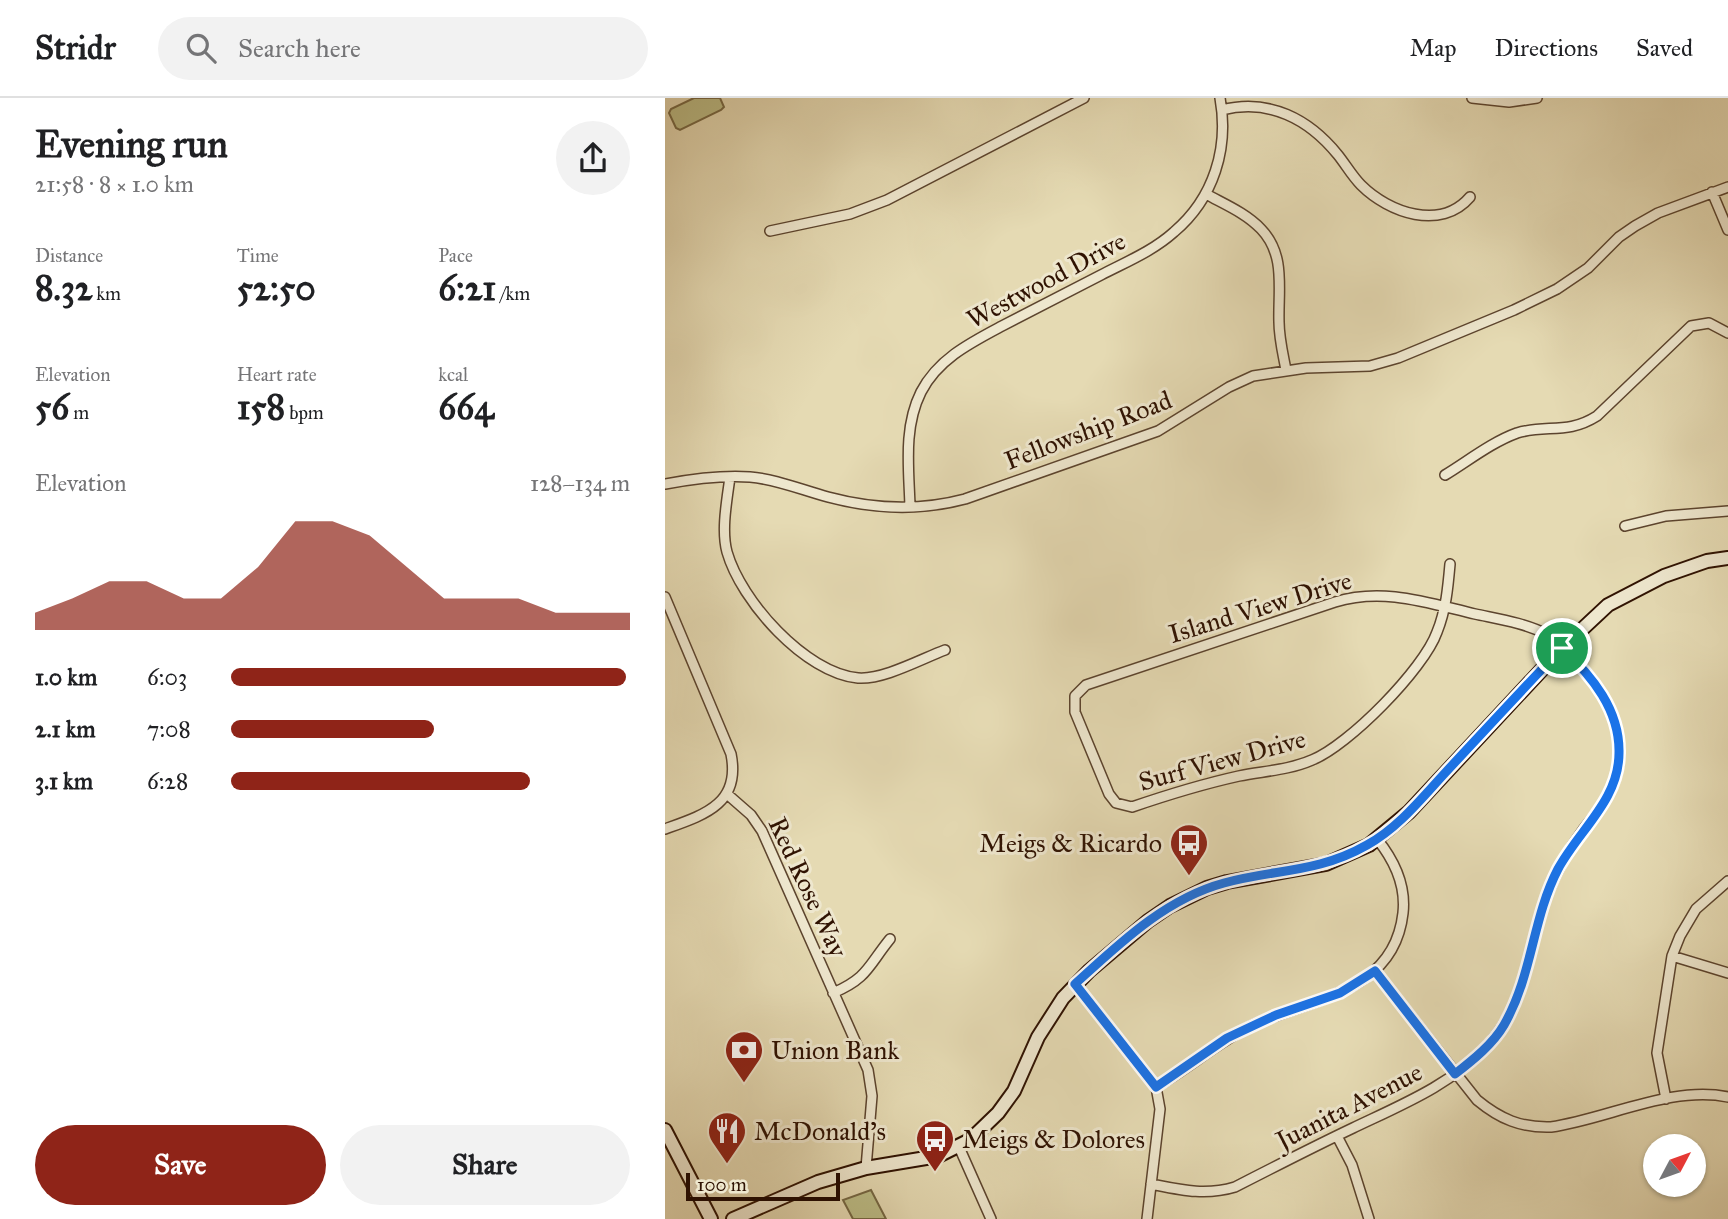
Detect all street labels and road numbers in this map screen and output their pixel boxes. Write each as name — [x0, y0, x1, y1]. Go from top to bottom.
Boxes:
street label: Westwood Drive — [961, 225, 1131, 335]
street label: Fellowship Road — [1000, 383, 1176, 477]
street label: Island View Drive — [1165, 564, 1356, 650]
street label: Surf View Drive — [1135, 722, 1309, 798]
street label: Red Rose Way — [762, 812, 855, 963]
street label: Juanita Avenue — [1268, 1055, 1428, 1158]

